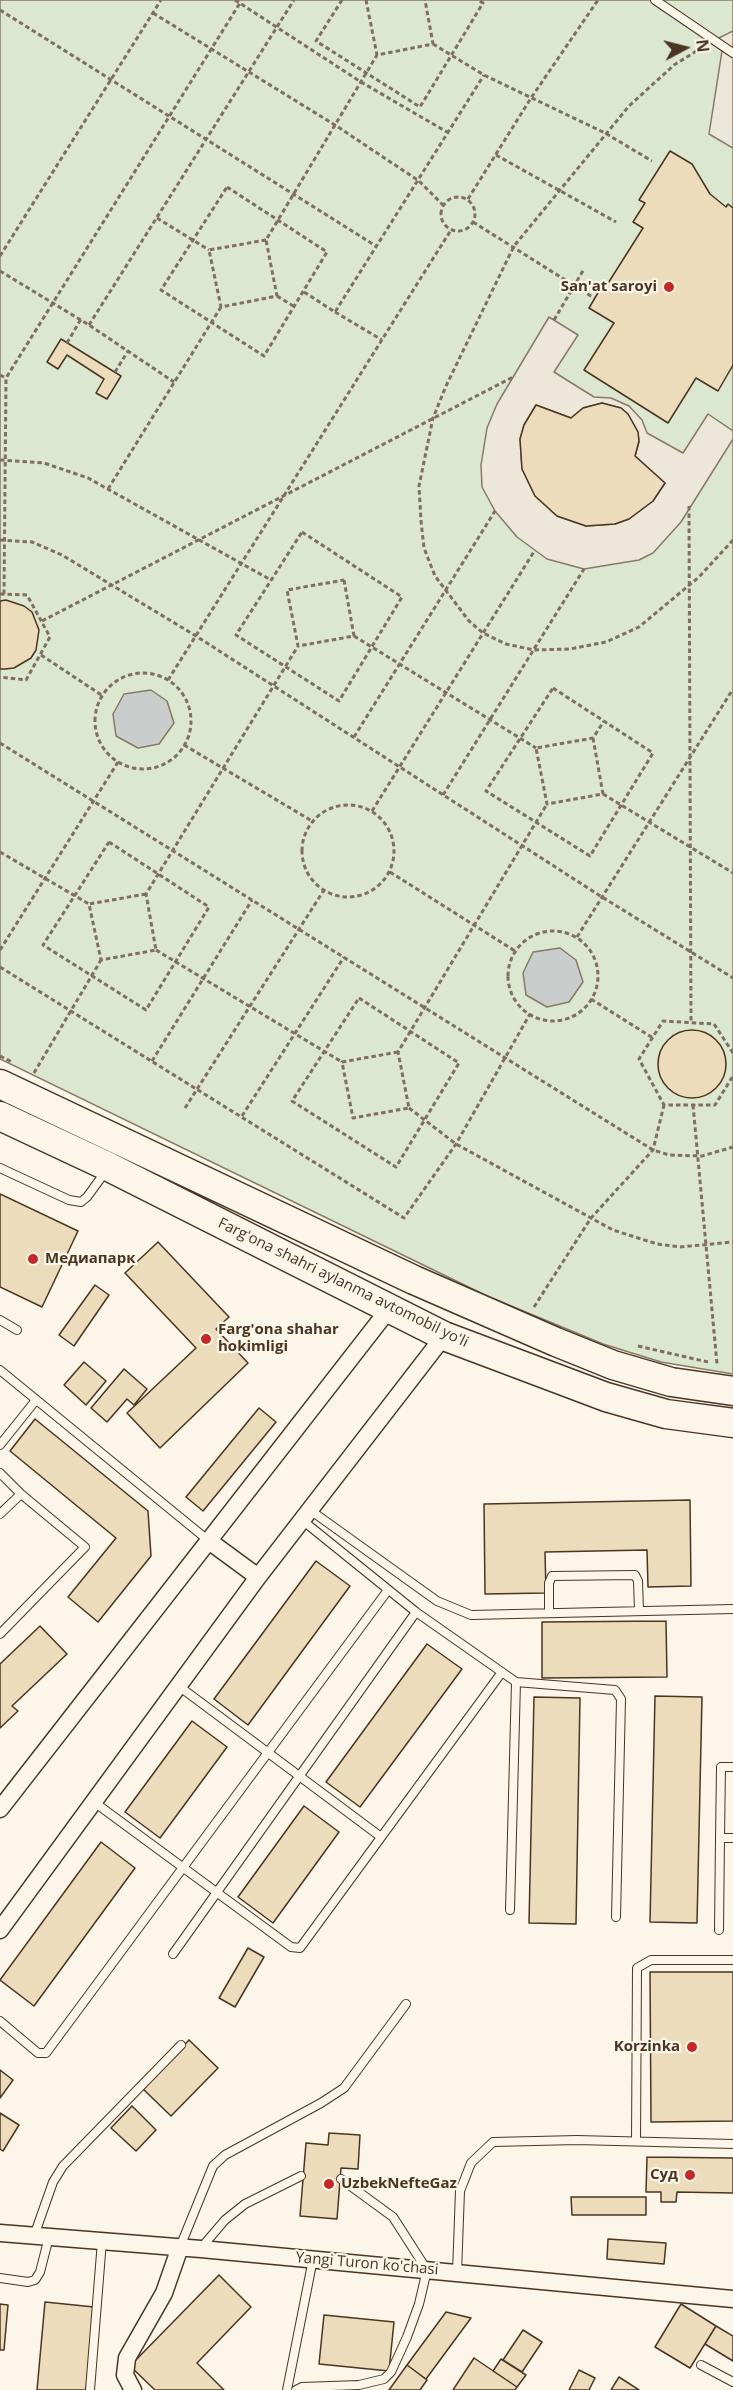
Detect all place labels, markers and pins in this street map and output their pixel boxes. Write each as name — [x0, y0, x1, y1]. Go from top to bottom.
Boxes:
place label: San'at saroyi — [561, 278, 657, 296]
marker: San'at saroyi — [662, 280, 676, 294]
place label: Медиапарк — [45, 1250, 135, 1268]
marker: Медиапарк — [26, 1252, 40, 1266]
place label: Farg'ona shahar hokimligi — [218, 1321, 339, 1356]
marker: Farg'ona shahar hokimligi — [199, 1332, 213, 1346]
place label: Korzinka — [614, 2038, 680, 2056]
marker: Korzinka — [685, 2040, 699, 2054]
place label: Суд — [650, 2166, 678, 2184]
marker: Суд — [683, 2168, 697, 2182]
place label: UzbekNefteGaz — [341, 2175, 457, 2193]
marker: UzbekNefteGaz — [322, 2177, 336, 2191]

